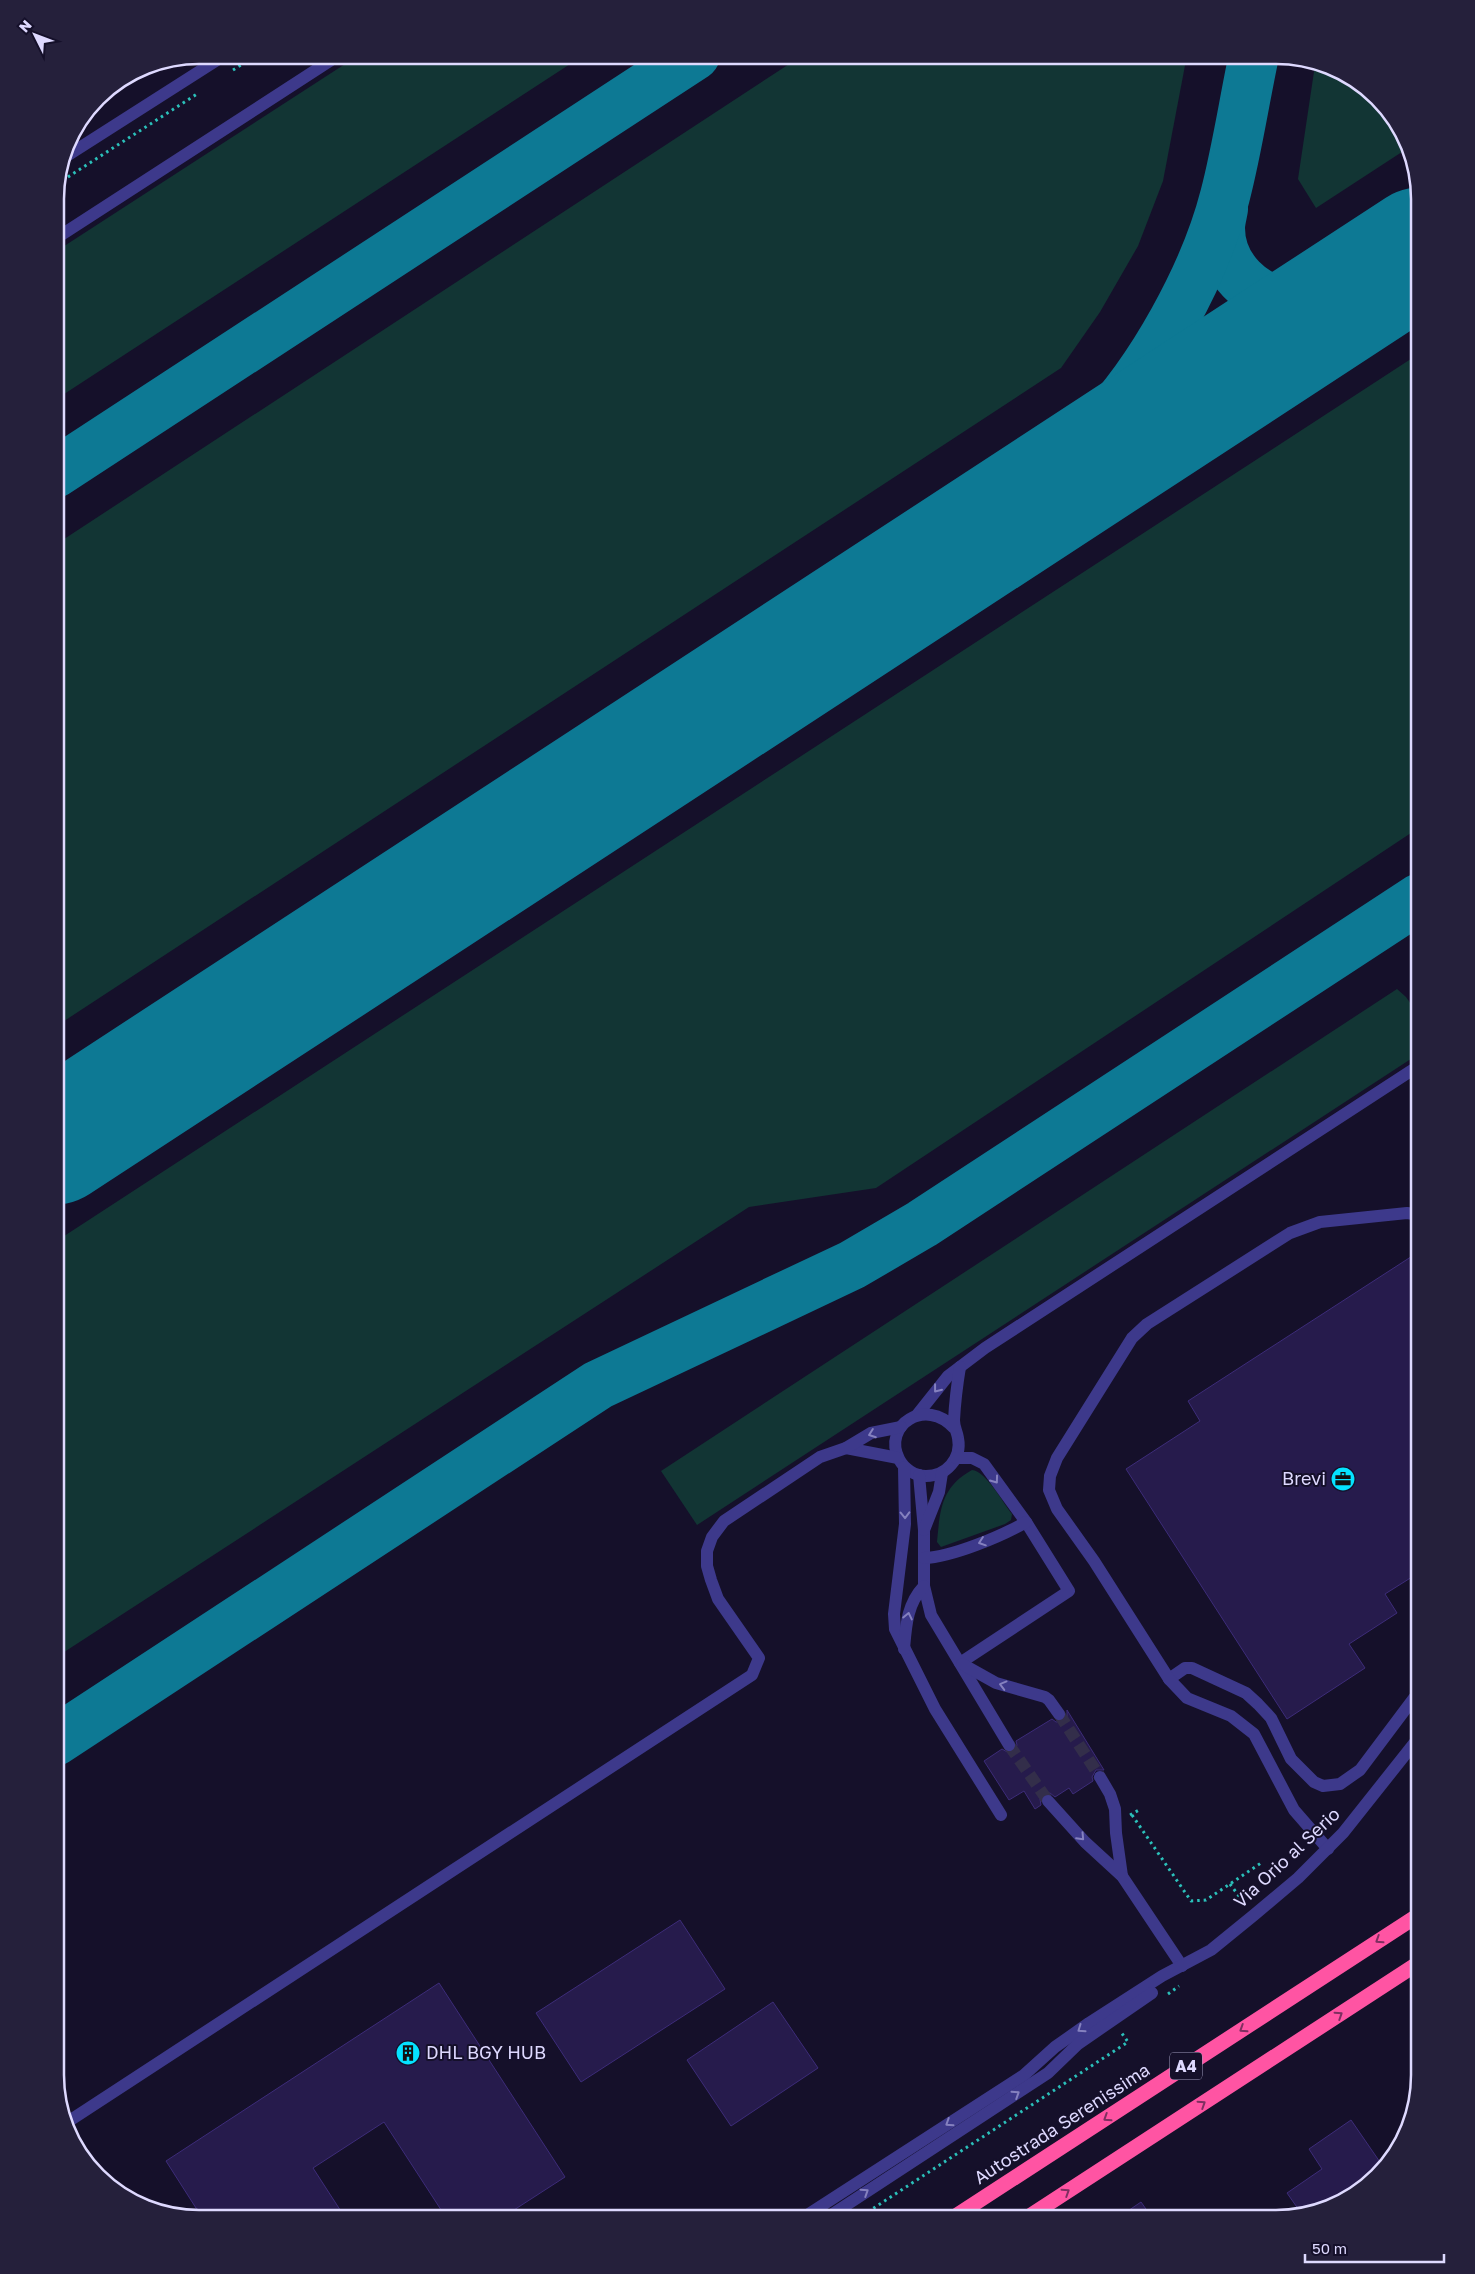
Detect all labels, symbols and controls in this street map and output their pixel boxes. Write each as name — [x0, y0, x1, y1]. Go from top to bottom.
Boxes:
north arrow — [10, 10, 60, 60]
text: N — [15, 16, 35, 36]
one-way arrow — [934, 1383, 942, 1392]
one-way arrow — [868, 1428, 877, 1438]
office icon: Brevi — [1330, 1466, 1356, 1492]
place label: Brevi — [1282, 1467, 1326, 1489]
one-way arrow — [990, 1474, 998, 1483]
one-way arrow — [900, 1512, 910, 1520]
one-way arrow — [978, 1536, 987, 1546]
one-way arrow — [902, 1612, 912, 1621]
one-way arrow — [999, 1680, 1007, 1690]
street label: Via Orio al Serio — [1229, 1802, 1344, 1912]
one-way arrow — [1075, 1832, 1084, 1841]
one-way arrow — [1375, 1934, 1385, 1943]
one-way arrow — [1333, 2012, 1342, 2021]
one-way arrow — [1077, 2023, 1087, 2032]
one-way arrow — [1239, 2023, 1249, 2032]
building icon: DHL BGY HUB — [395, 2040, 421, 2066]
place label: DHL BGY HUB — [426, 2041, 546, 2063]
road number: A4 — [1170, 2052, 1202, 2080]
street label: Autostrada Serenissima — [969, 2058, 1154, 2188]
one-way arrow — [1011, 2091, 1020, 2100]
one-way arrow — [1197, 2100, 1206, 2110]
one-way arrow — [1103, 2111, 1112, 2121]
one-way arrow — [946, 2117, 955, 2126]
one-way arrow — [860, 2189, 869, 2199]
one-way arrow — [1061, 2189, 1070, 2199]
scale bar — [1305, 2232, 1444, 2264]
text: 50 m — [1312, 2239, 1347, 2257]

